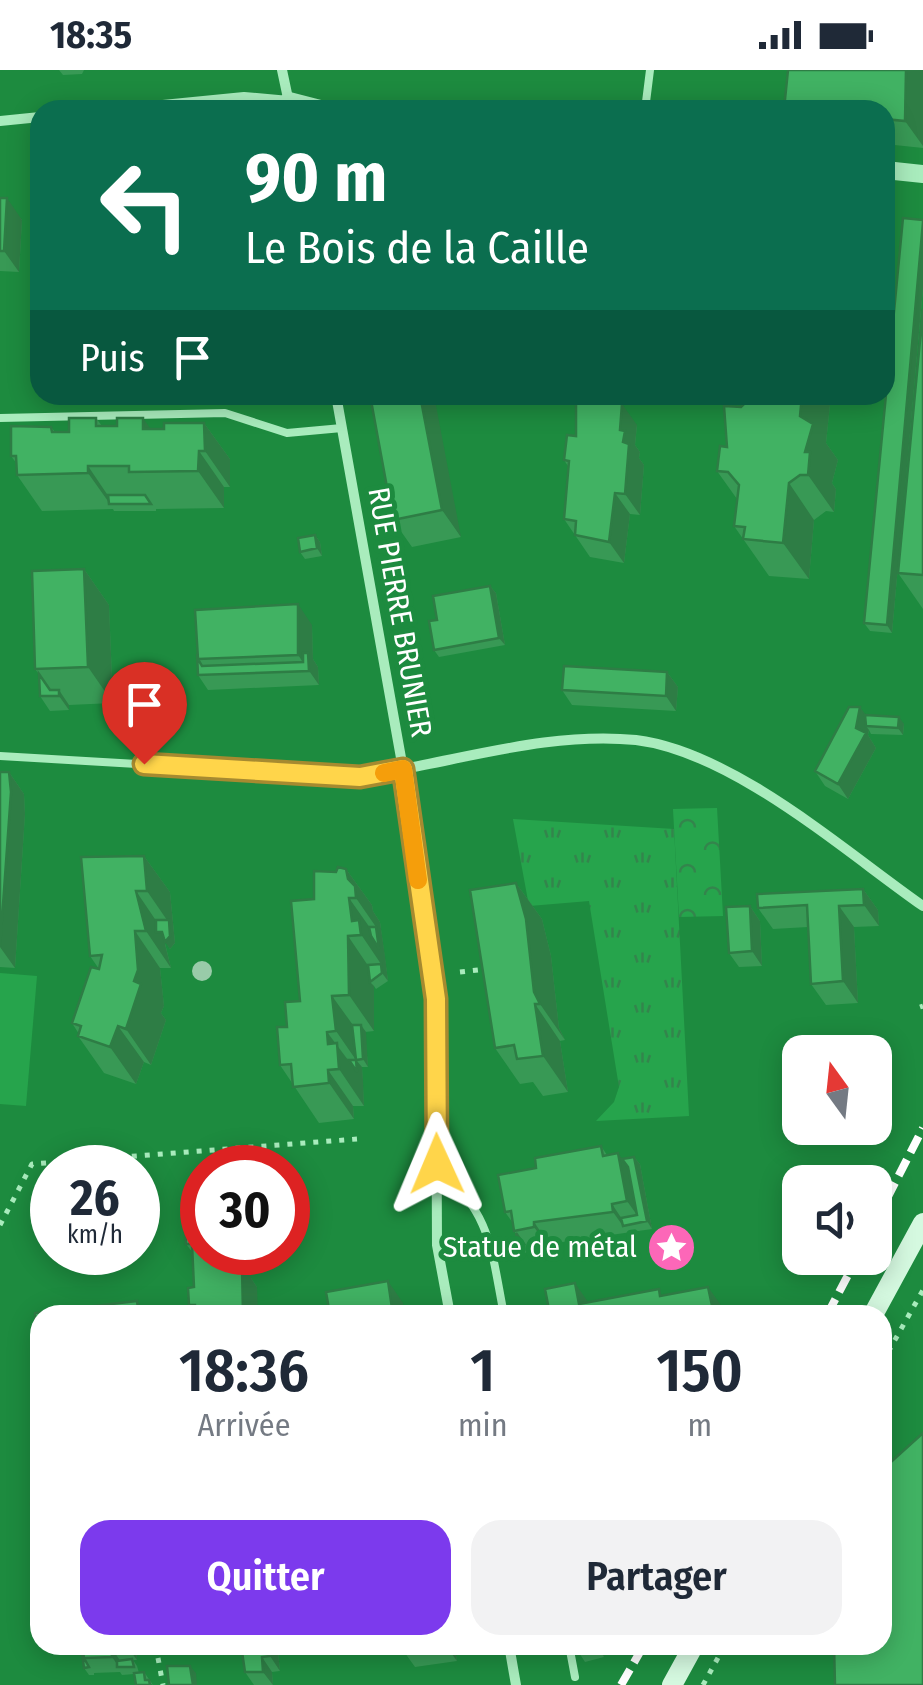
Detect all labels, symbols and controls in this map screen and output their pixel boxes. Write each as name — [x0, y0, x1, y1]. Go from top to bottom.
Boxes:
text: 18:35 — [50, 12, 132, 58]
text: 90 m — [245, 136, 387, 220]
icon: left — [80, 140, 210, 270]
text: Le Bois de la Caille — [245, 221, 589, 275]
icon: arrive — [165, 330, 220, 385]
text: Puis — [80, 335, 145, 381]
street label: RUE PIERRE BRUNIER — [360, 484, 440, 740]
pin — [102, 662, 187, 765]
icon: arrive — [117, 677, 172, 732]
north arrow — [782, 1035, 892, 1145]
map controls — [782, 1035, 892, 1275]
position arrow — [385, 1112, 489, 1216]
speed limit sign: 30 — [180, 1145, 310, 1275]
button: sound — [782, 1165, 892, 1275]
text: 26 — [70, 1168, 120, 1228]
text: km/h — [67, 1220, 123, 1250]
place icon: Statue de métal — [646, 1221, 698, 1273]
place label: Statue de métal — [443, 1229, 637, 1265]
text: 18:36 — [179, 1335, 309, 1407]
text: 1 — [470, 1335, 495, 1407]
text: 150 — [657, 1335, 743, 1407]
text: Arrivée — [198, 1406, 290, 1444]
text: min — [458, 1406, 508, 1444]
text: m — [687, 1406, 712, 1444]
button: Quitter — [80, 1520, 451, 1635]
button: Partager — [471, 1520, 842, 1635]

